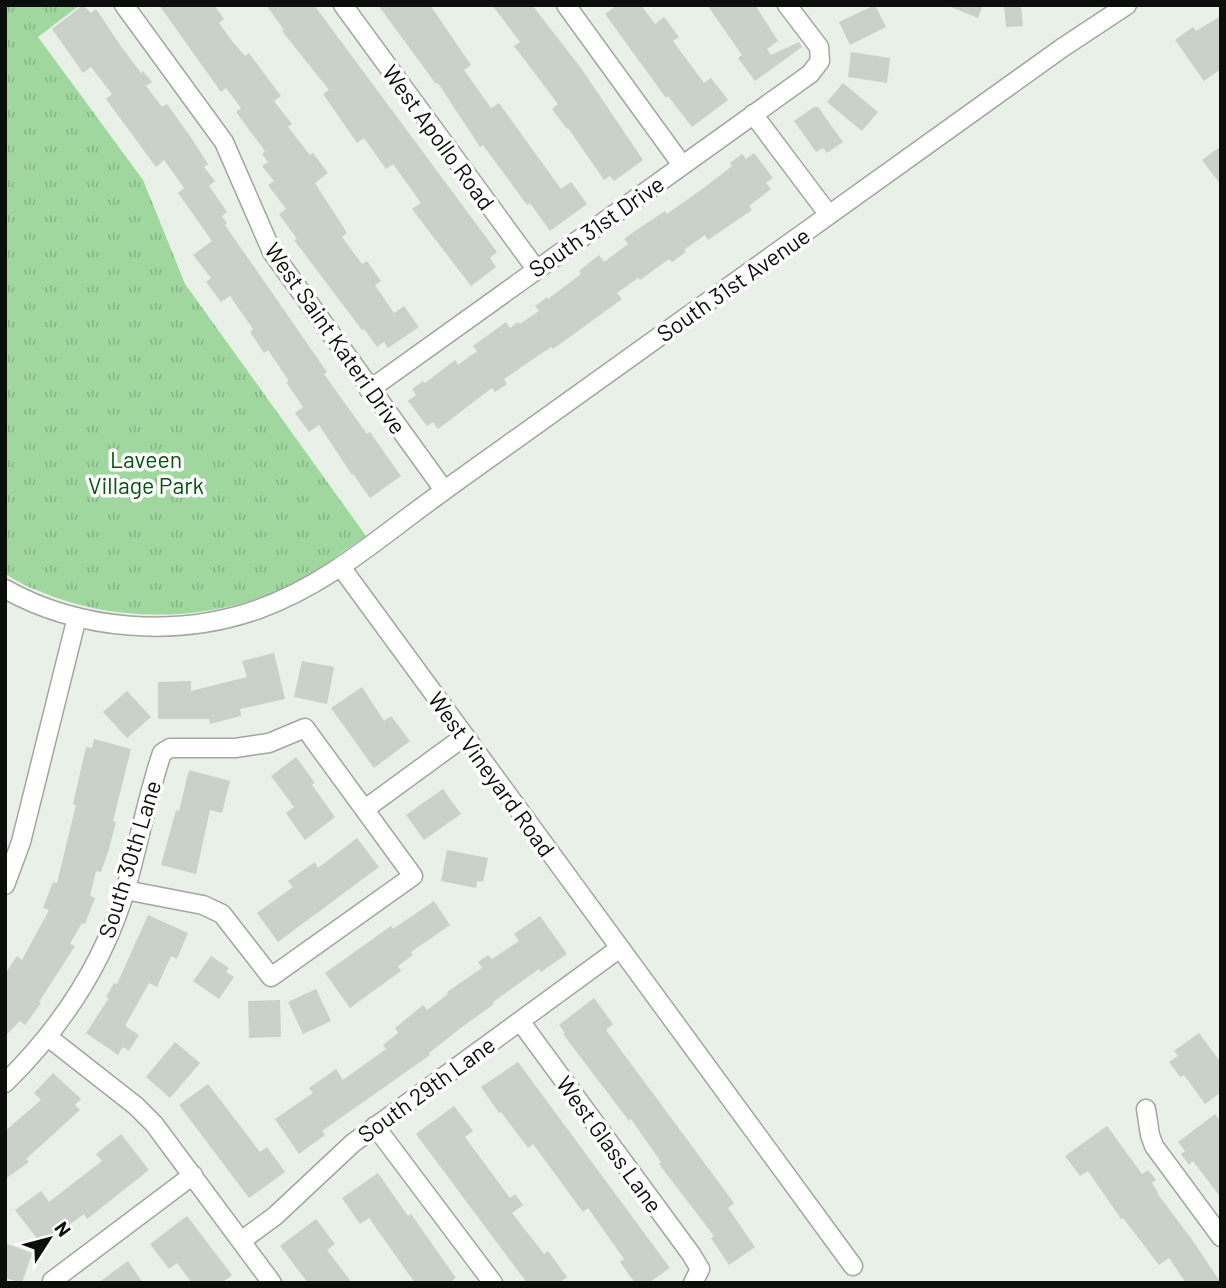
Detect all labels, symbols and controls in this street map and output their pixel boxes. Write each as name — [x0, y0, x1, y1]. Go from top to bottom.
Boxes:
street label: West Apollo Road — [377, 59, 501, 215]
street label: South 31st Drive — [523, 169, 669, 283]
street label: South 31st Avenue — [651, 221, 815, 347]
street label: West Saint Kateri Drive — [259, 237, 413, 439]
park label: Laveen Village Park — [88, 445, 204, 499]
street label: West Vineyard Road — [423, 686, 561, 862]
street label: South 30th Lane — [92, 777, 166, 941]
street label: South 29th Lane — [352, 1030, 500, 1148]
street label: West Glass Lane — [551, 1070, 669, 1218]
north arrow — [14, 1204, 84, 1274]
text: N — [50, 1217, 76, 1241]

